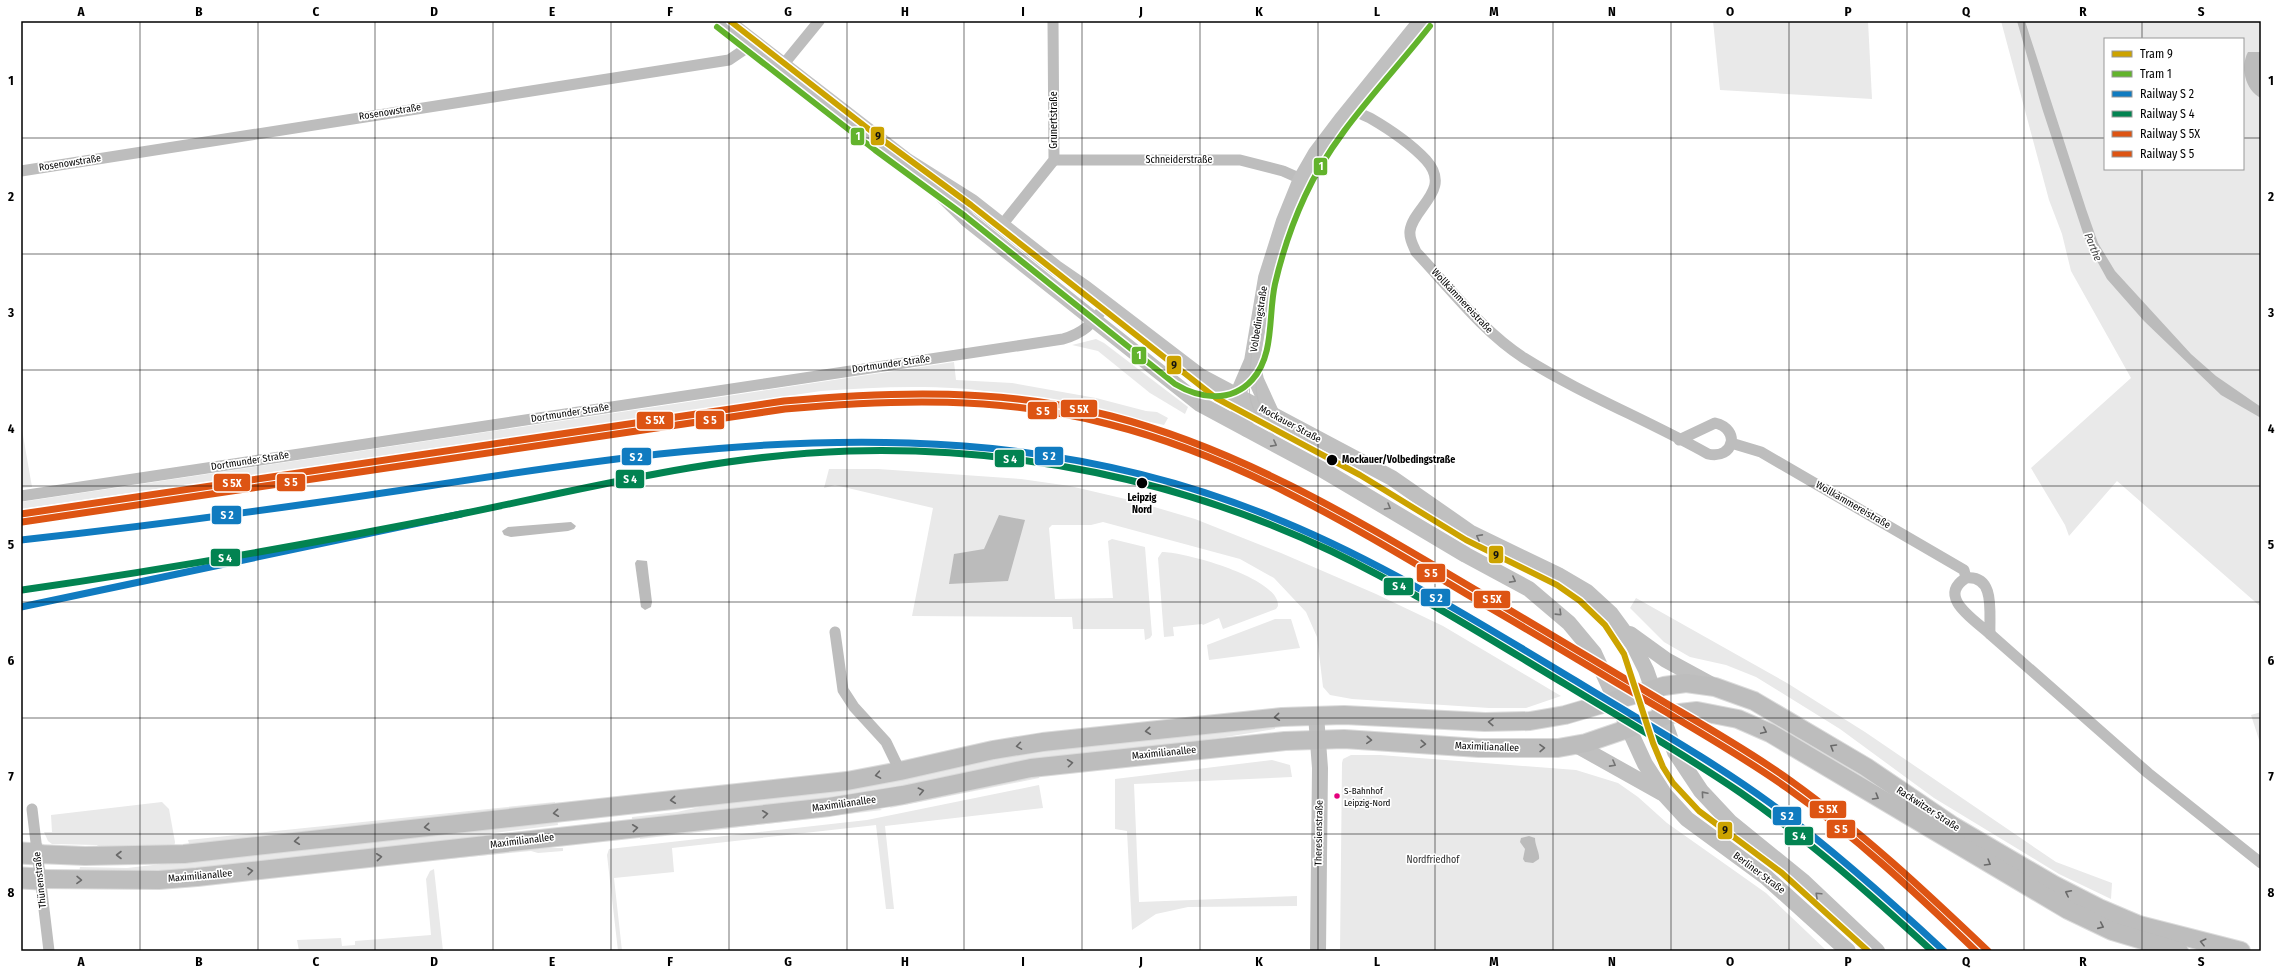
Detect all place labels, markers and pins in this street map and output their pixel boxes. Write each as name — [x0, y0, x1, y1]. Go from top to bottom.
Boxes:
marker: Mockauer/Volbedingstraße — [1325, 453, 1339, 467]
place label: Mockauer/Volbedingstraße — [1342, 454, 1455, 466]
marker: Leipzig Nord — [1135, 476, 1149, 490]
place label: Leipzig Nord — [1127, 492, 1157, 516]
place label: S-Bahnhof Leipzig-Nord — [1344, 786, 1391, 808]
marker: S-Bahnhof Leipzig-Nord — [1332, 791, 1342, 801]

